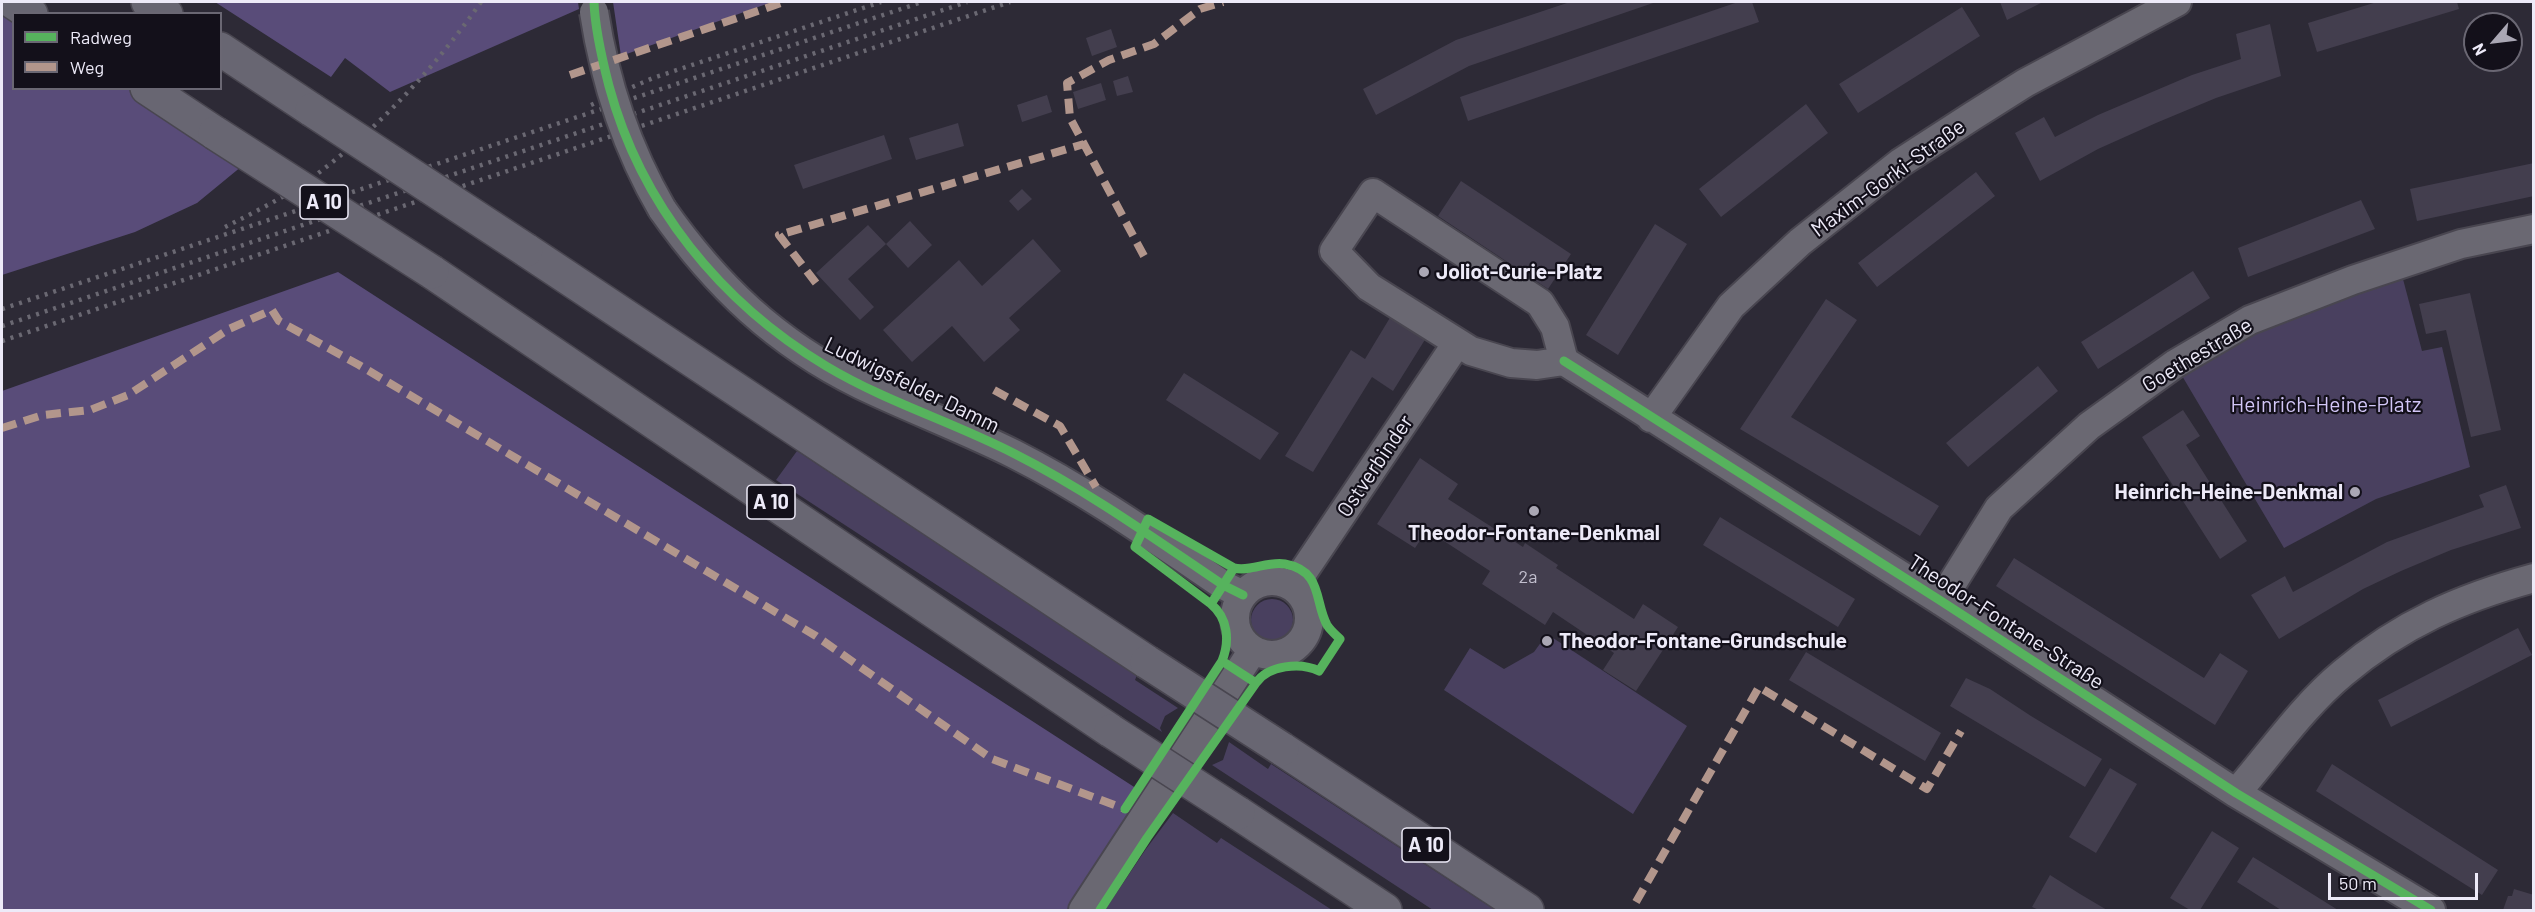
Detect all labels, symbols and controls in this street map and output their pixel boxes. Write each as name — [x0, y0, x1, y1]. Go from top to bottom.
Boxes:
legend — [12, 12, 222, 90]
north arrow — [2463, 12, 2523, 72]
text: Radweg — [70, 26, 132, 48]
text: N — [2468, 41, 2489, 59]
text: Weg — [70, 56, 104, 78]
street label: Maxim-Gorki-Straße — [1806, 114, 1970, 242]
road number: A 10 — [300, 185, 348, 219]
place label: Joliot-Curie-Platz — [1436, 259, 1602, 285]
marker: Joliot-Curie-Platz — [1417, 265, 1431, 279]
street label: Goethestraße — [2137, 312, 2257, 398]
street label: Ludwigsfelder Damm — [820, 332, 1004, 438]
park label: Heinrich-Heine-Platz — [2231, 392, 2421, 418]
street label: Ostverbinder — [1332, 410, 1418, 522]
place label: Heinrich-Heine-Denkmal — [2114, 479, 2343, 505]
road number: A 10 — [747, 485, 795, 519]
marker: Heinrich-Heine-Denkmal — [2348, 485, 2362, 499]
marker: Theodor-Fontane-Denkmal — [1527, 504, 1541, 518]
place label: Theodor-Fontane-Denkmal — [1408, 520, 1660, 546]
street label: Theodor-Fontane-Straße — [1903, 549, 2109, 695]
house number: 2a — [1519, 566, 1537, 588]
place label: Theodor-Fontane-Grundschule — [1559, 628, 1847, 654]
marker: Theodor-Fontane-Grundschule — [1540, 634, 1554, 648]
road number: A 10 — [1402, 828, 1450, 862]
scale bar — [2331, 861, 2481, 899]
text: 50 m — [2339, 872, 2377, 894]

